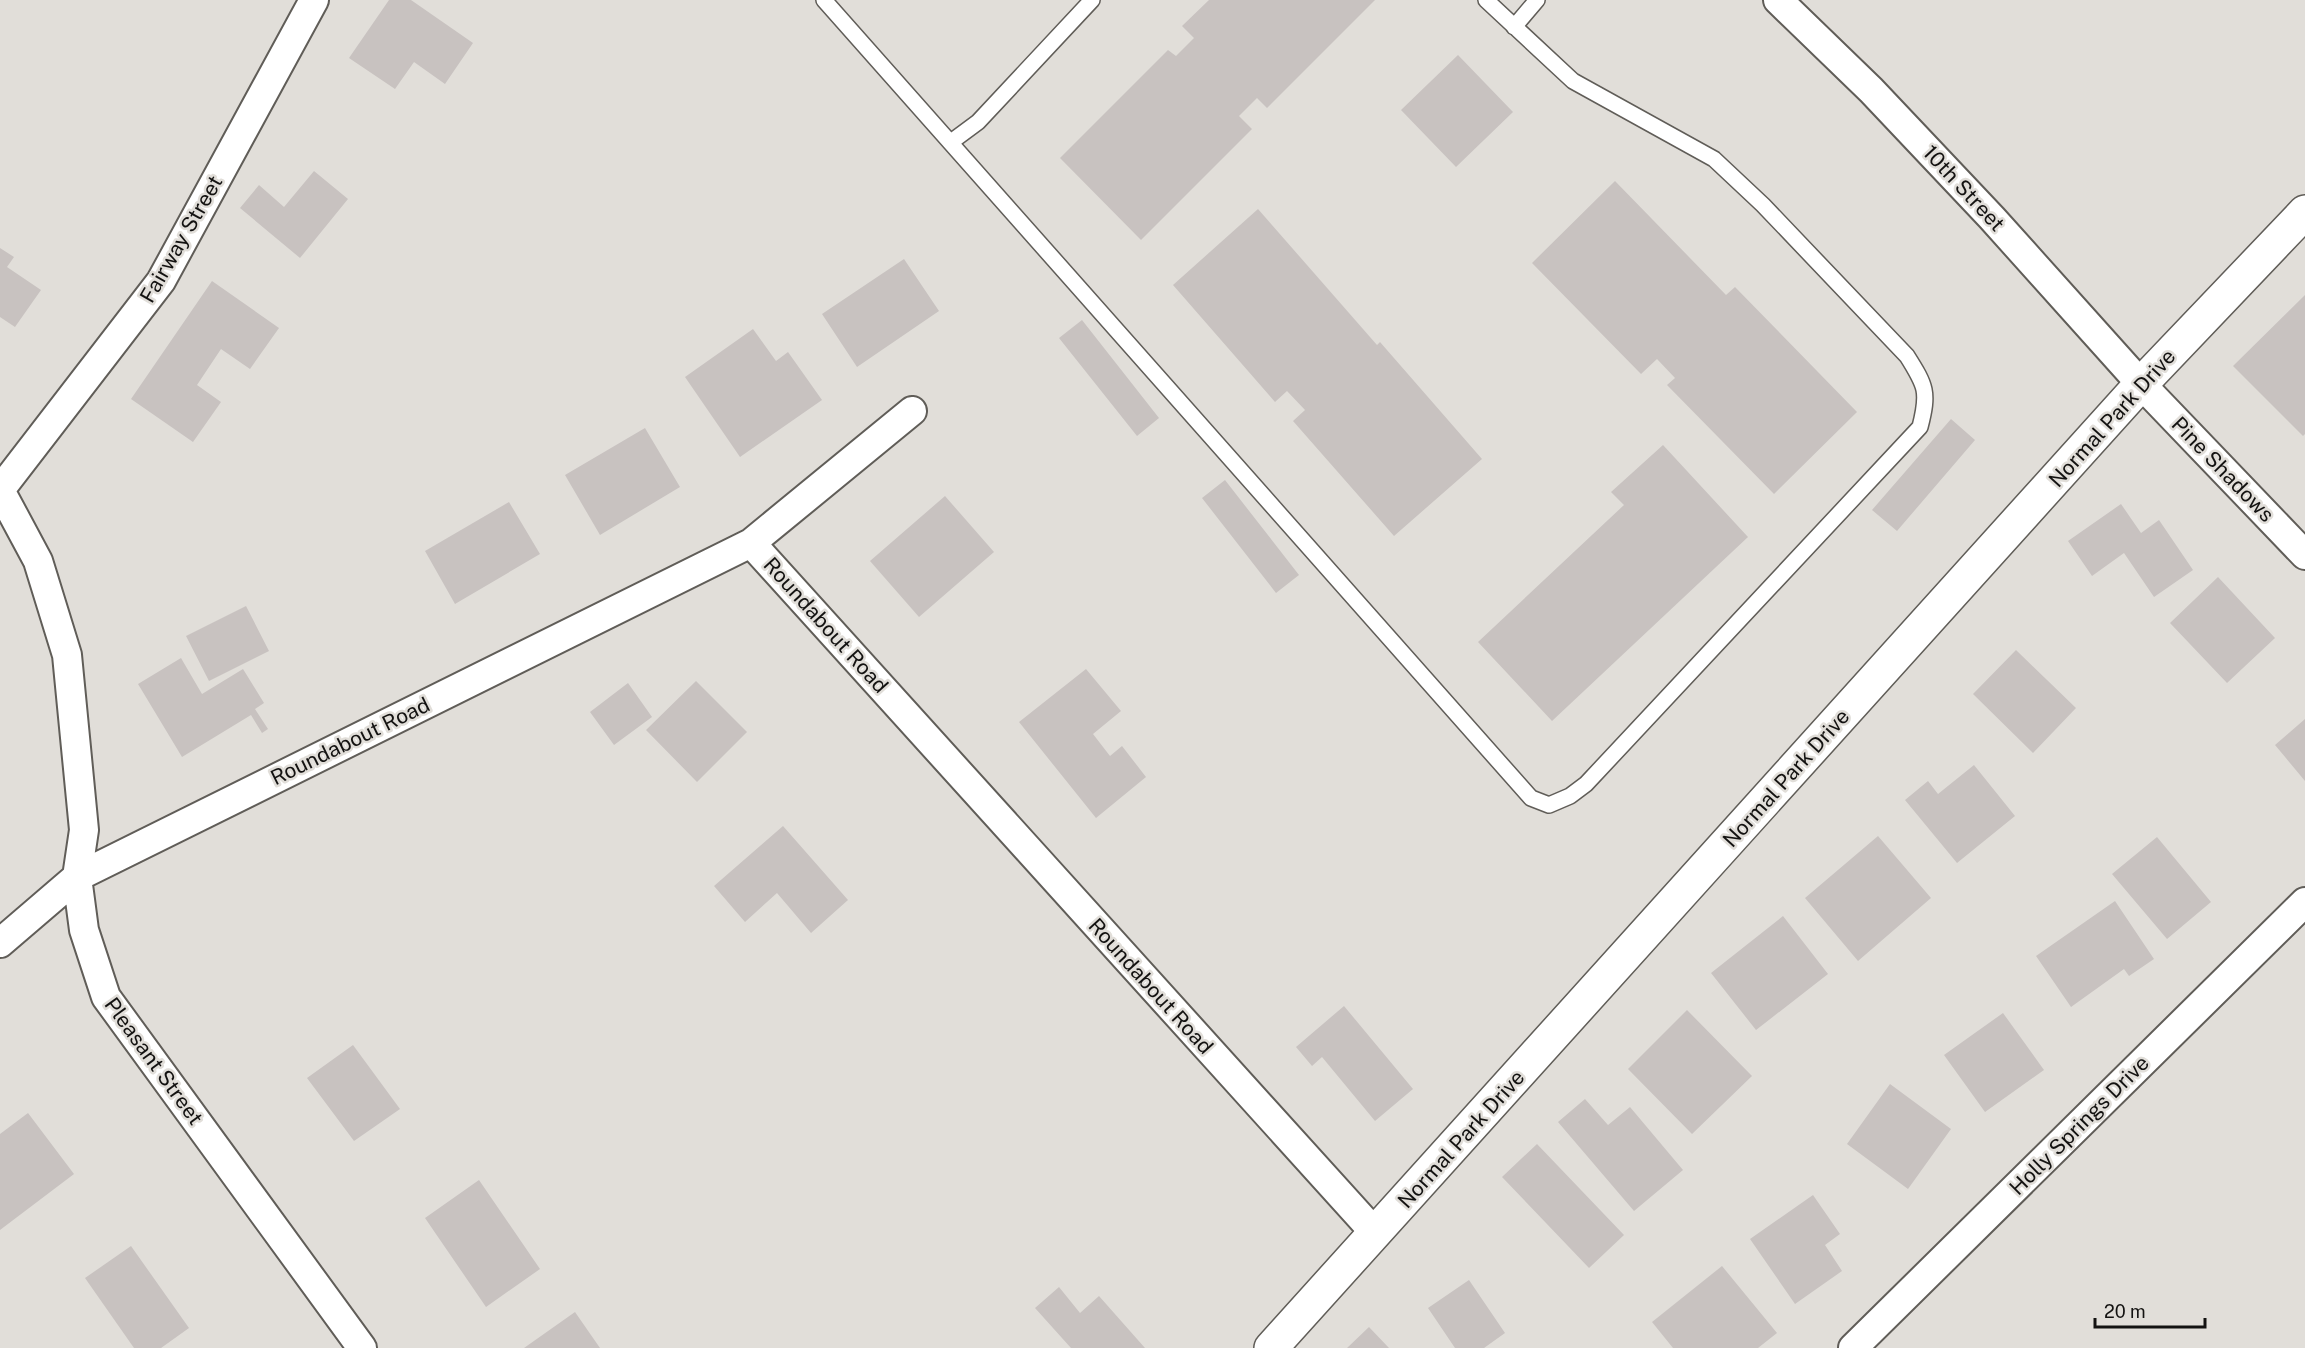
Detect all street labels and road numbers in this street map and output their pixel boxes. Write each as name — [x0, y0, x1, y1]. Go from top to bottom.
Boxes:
street label: 10th Street — [1918, 140, 2010, 236]
street label: Fairway Street — [134, 171, 228, 307]
street label: Normal Park Drive — [2043, 344, 2181, 492]
street label: Pine Shadows — [2167, 411, 2279, 527]
street label: Roundabout Road — [759, 552, 893, 698]
street label: Roundabout Road — [266, 692, 434, 790]
street label: Normal Park Drive — [1717, 704, 1855, 852]
street label: Roundabout Road — [1084, 913, 1218, 1059]
street label: Pleasant Street — [100, 993, 208, 1129]
street label: Holly Springs Drive — [2004, 1050, 2154, 1200]
street label: Normal Park Drive — [1392, 1065, 1530, 1213]

